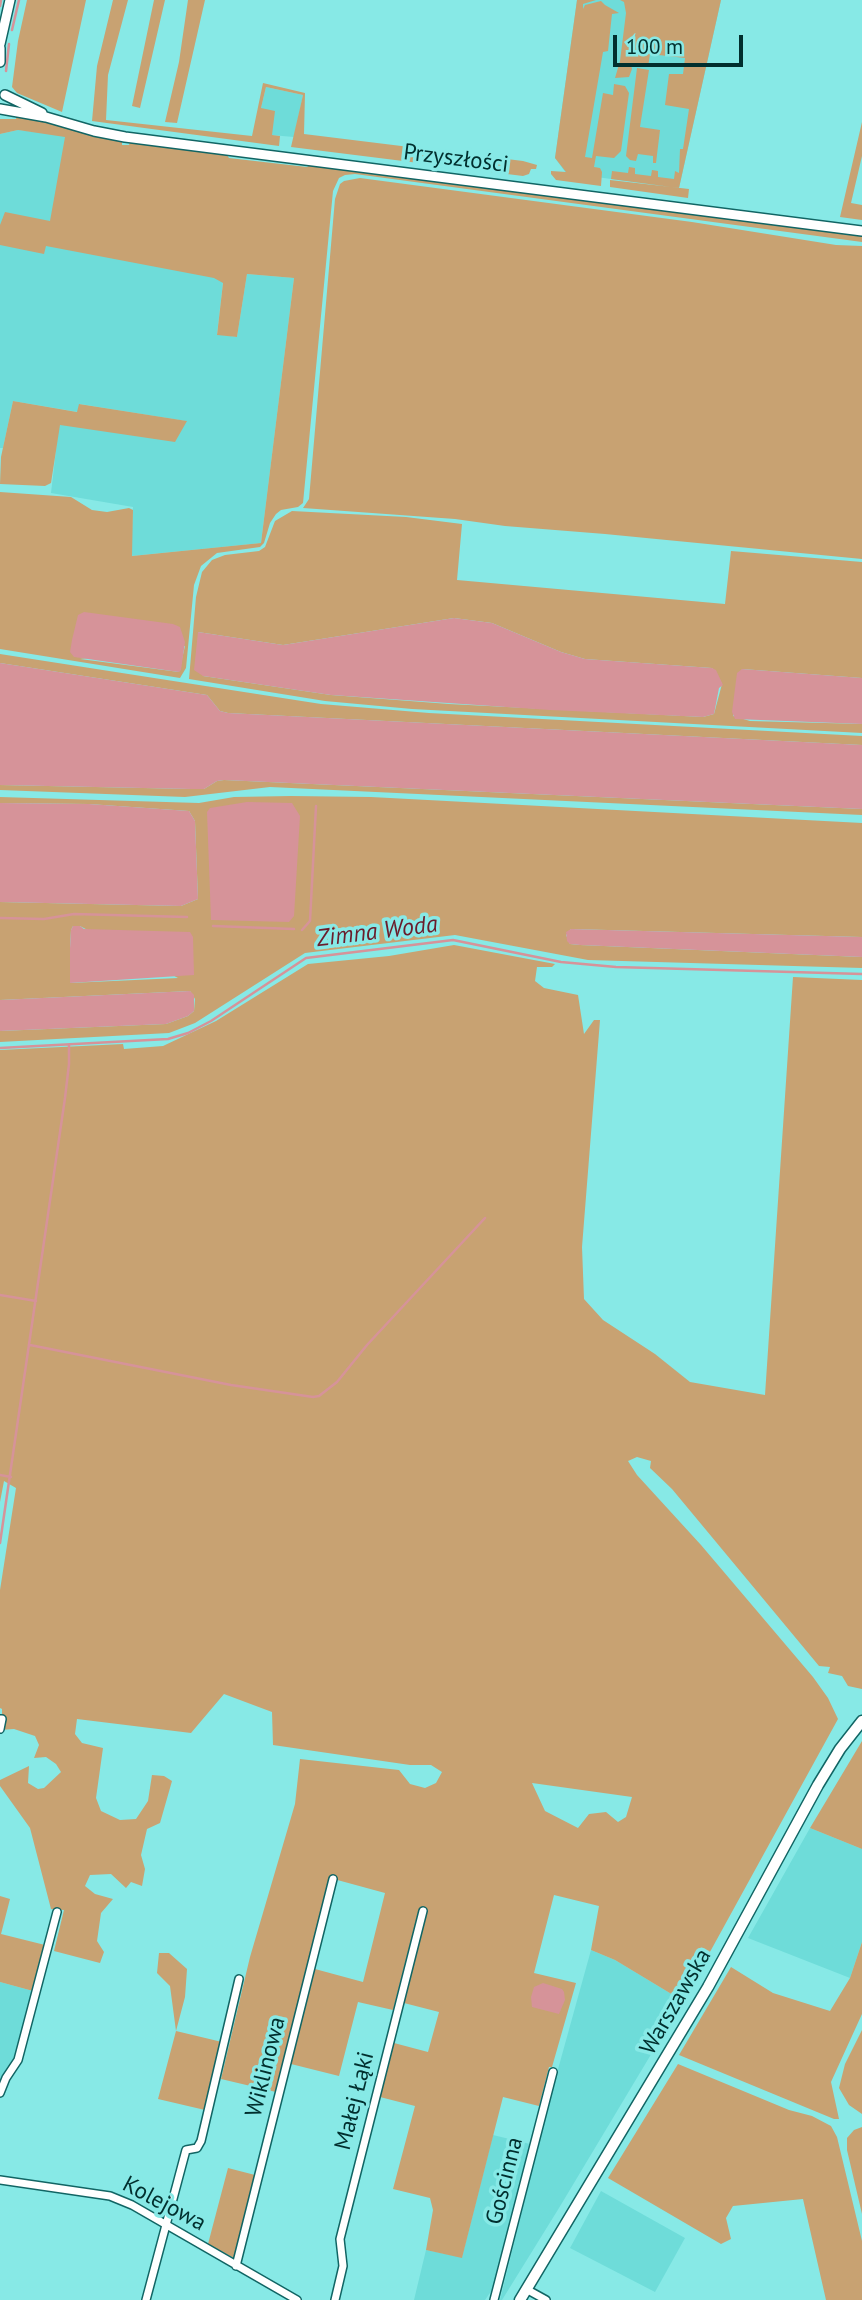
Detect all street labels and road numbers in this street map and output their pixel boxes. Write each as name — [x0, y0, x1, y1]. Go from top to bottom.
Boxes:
street label: Przyszłości — [402, 139, 510, 179]
street label: Warszawska — [635, 1944, 717, 2060]
street label: Wiklinowa — [240, 2014, 292, 2120]
street label: Małej Łąki — [329, 2049, 381, 2153]
street label: Gościnna — [481, 2134, 529, 2228]
street label: Kolejowa — [118, 2171, 210, 2237]

